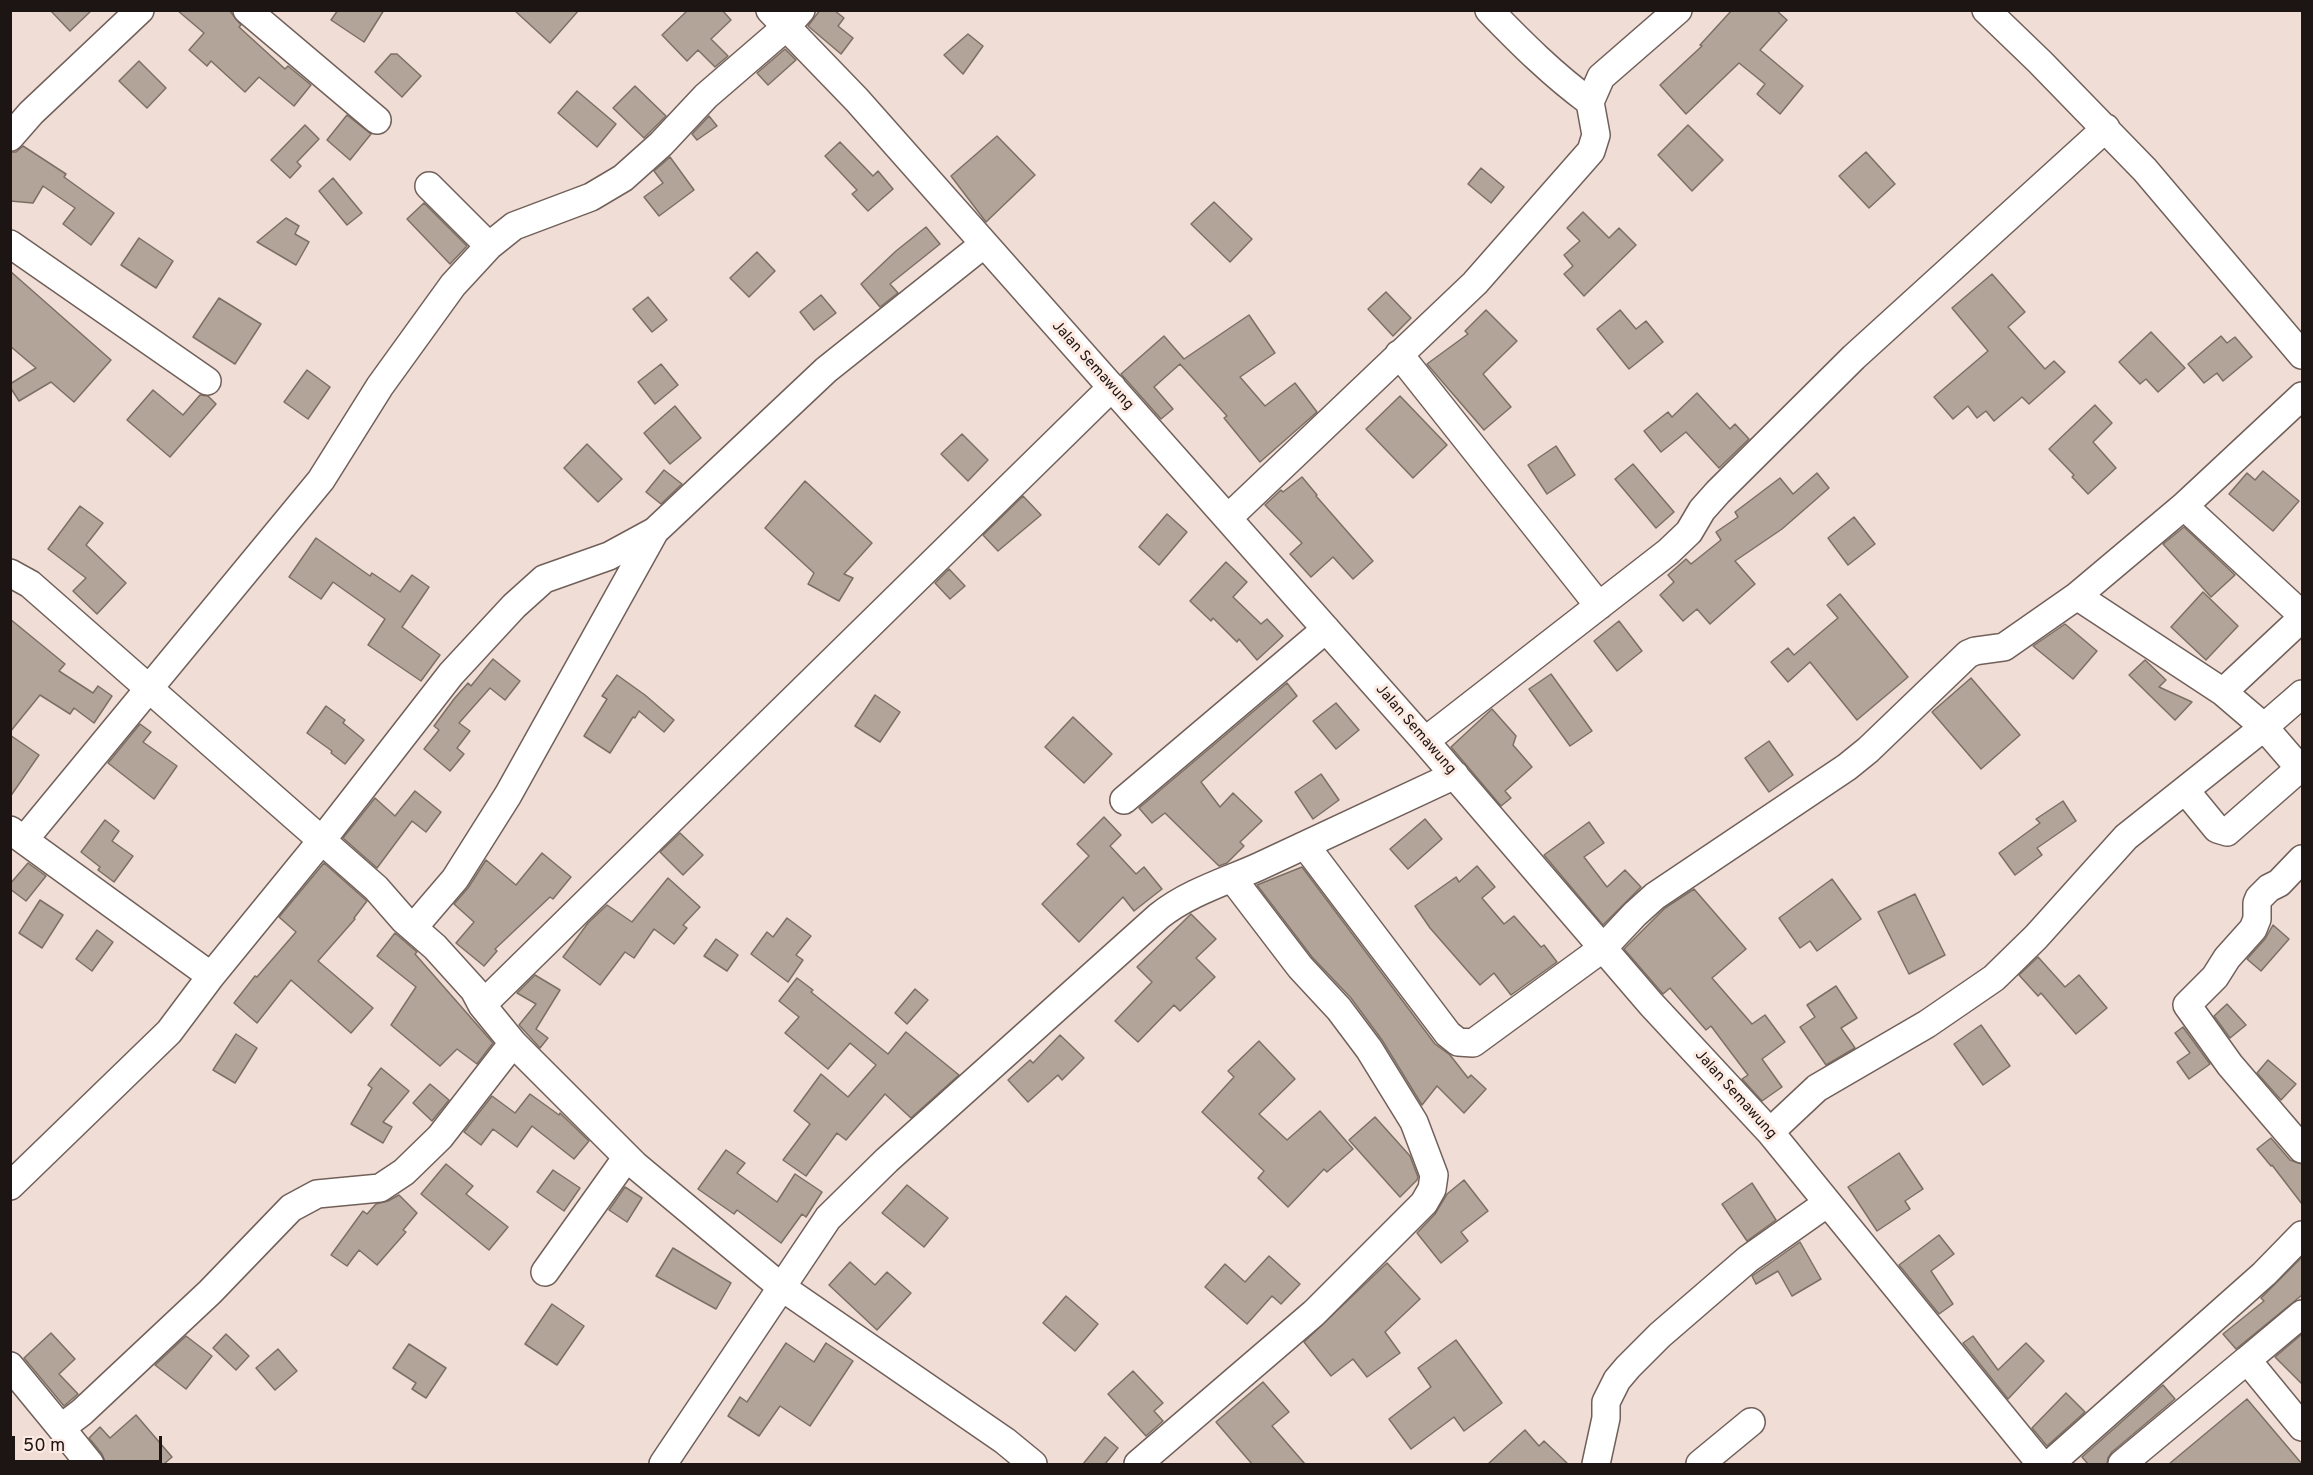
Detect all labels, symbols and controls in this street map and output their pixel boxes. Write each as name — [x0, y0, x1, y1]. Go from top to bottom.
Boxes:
street label: Jalan Semawung — [1047, 318, 1137, 414]
street label: Jalan Semawung — [1371, 681, 1459, 779]
street label: Jalan Semawung — [1690, 1047, 1780, 1143]
scale bar — [15, 1424, 165, 1462]
text: 50 m — [23, 1435, 65, 1458]

